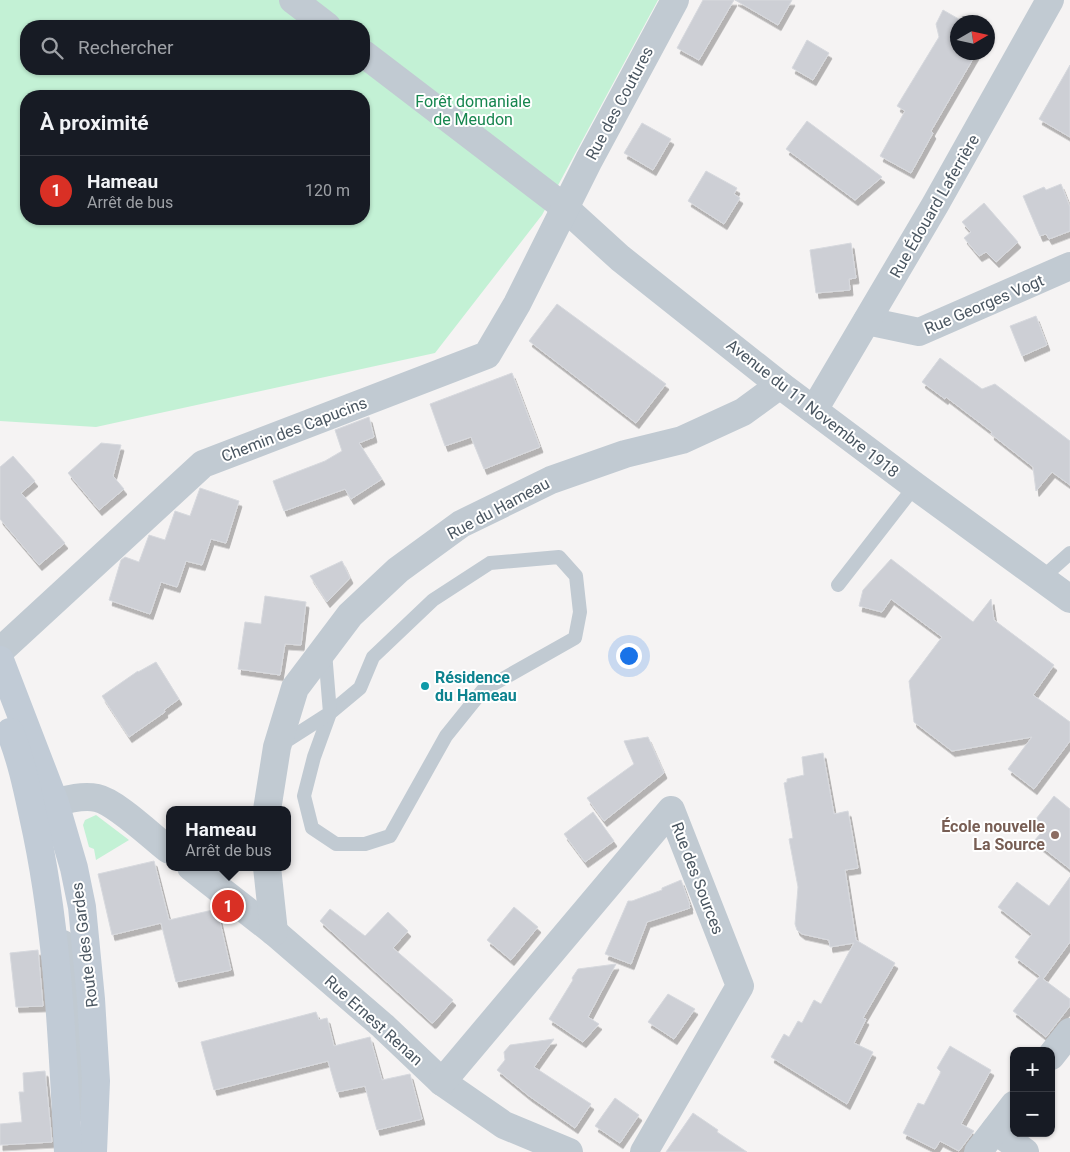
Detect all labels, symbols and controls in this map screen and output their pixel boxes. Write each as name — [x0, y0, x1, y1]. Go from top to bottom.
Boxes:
north arrow — [950, 15, 995, 60]
search box — [20, 20, 370, 75]
icon: search — [38, 34, 66, 62]
text: Rechercher — [78, 36, 173, 59]
street label: Rue des Coutures — [582, 43, 657, 163]
park label: Forêt domaniale de Meudon — [415, 92, 531, 129]
text: À proximité — [40, 111, 149, 135]
street label: Rue Édouard Laferrière — [886, 131, 983, 281]
text: Hameau — [87, 170, 158, 193]
text: 1 — [51, 181, 61, 200]
text: 120 m — [305, 181, 350, 200]
text: Arrêt de bus — [87, 193, 173, 212]
street label: Rue Georges Vogt — [922, 271, 1047, 338]
street label: Avenue du 11 Novembre 1918 — [723, 335, 903, 482]
street label: Chemin des Capucins — [219, 393, 370, 466]
street label: Rue du Hameau — [444, 474, 553, 543]
your location — [616, 643, 642, 669]
place label: Résidence du Hameau — [435, 668, 517, 705]
marker: Résidence du Hameau — [419, 680, 431, 692]
popup — [166, 806, 291, 871]
place label: École nouvelle La Source — [941, 817, 1045, 854]
text: Hameau — [185, 818, 256, 841]
street label: Rue des Sources — [667, 819, 728, 937]
marker: École nouvelle La Source — [1049, 829, 1061, 841]
text: Arrêt de bus — [185, 841, 272, 860]
street label: Route des Gardes — [67, 881, 102, 1009]
pin: 1 — [212, 887, 244, 925]
street label: Rue Ernest Renan — [321, 971, 427, 1069]
map controls — [1010, 1047, 1055, 1137]
button: + — [1010, 1047, 1055, 1092]
button: − — [1010, 1092, 1055, 1137]

